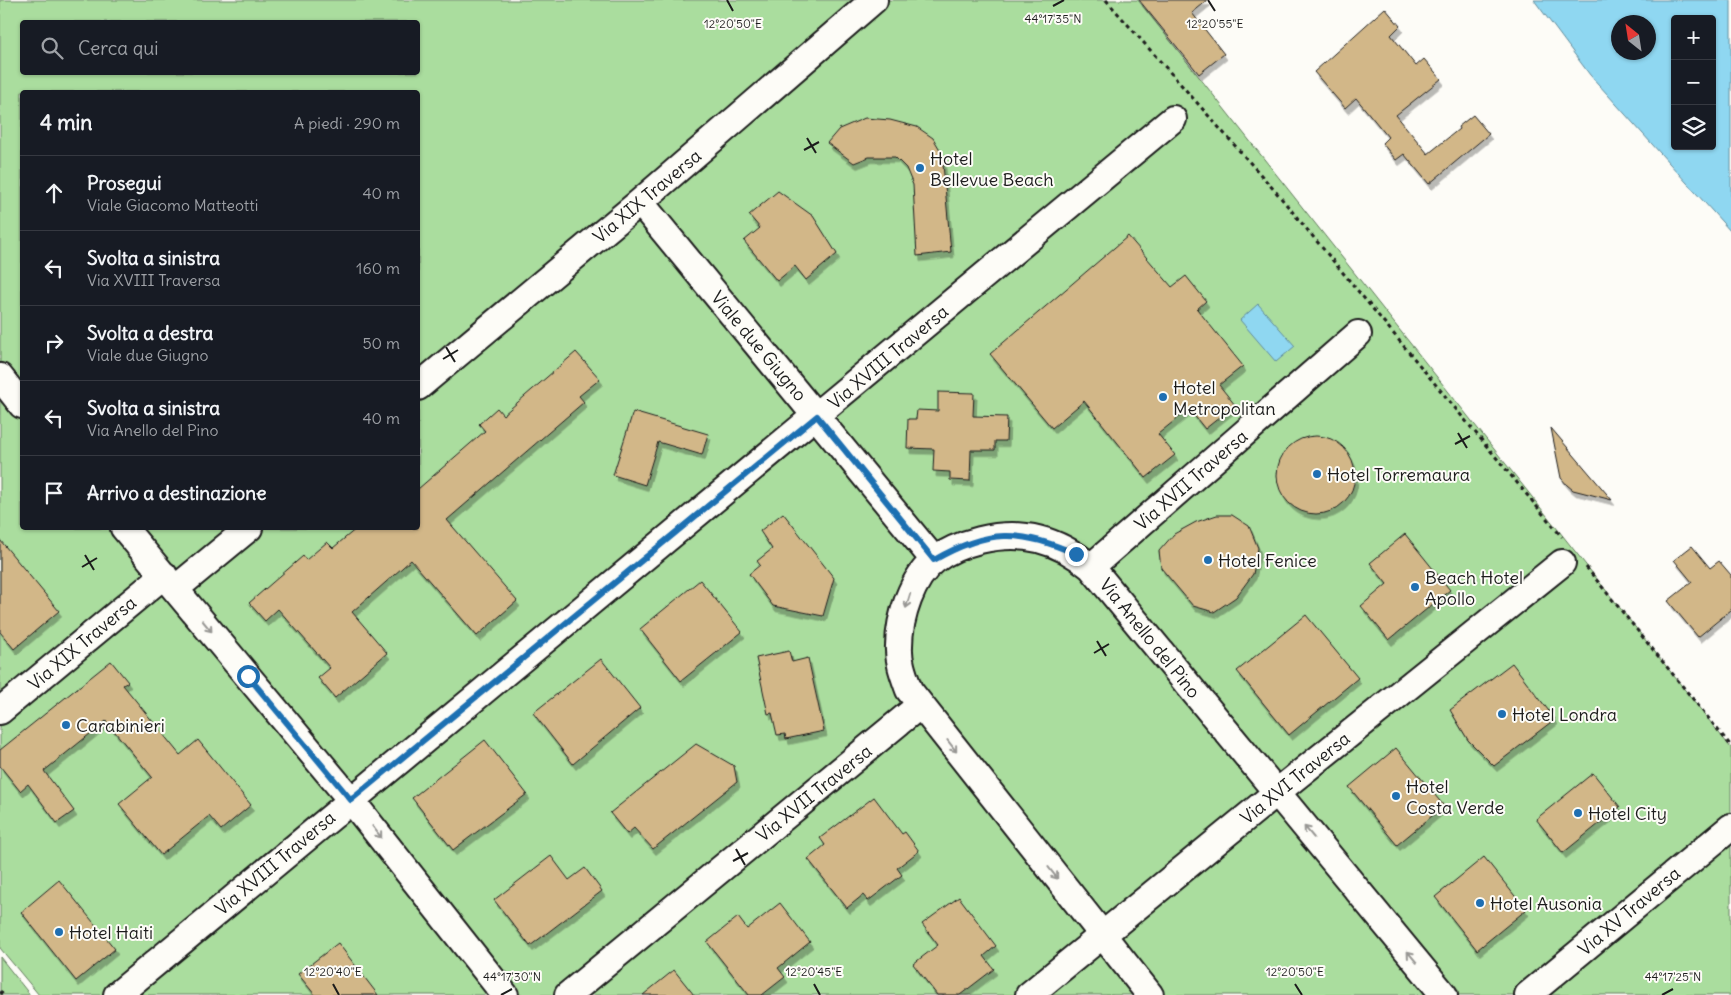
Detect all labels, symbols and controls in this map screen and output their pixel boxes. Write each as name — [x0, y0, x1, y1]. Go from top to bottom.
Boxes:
text: 44°17'35"N — [1025, 11, 1081, 26]
north arrow — [1611, 15, 1656, 60]
map controls — [1671, 15, 1716, 150]
button: + — [1671, 15, 1716, 60]
text: 12°20'50"E — [704, 16, 762, 31]
text: 12°20'55"E — [1186, 16, 1244, 31]
search box — [20, 20, 420, 75]
icon: search — [38, 34, 66, 62]
text: Cerca qui — [78, 36, 159, 60]
button: − — [1671, 60, 1716, 105]
button: layers — [1671, 105, 1716, 150]
text: 4 min — [40, 109, 92, 136]
text: A piedi · 290 m — [294, 113, 400, 133]
street label: Via XIX Traversa — [588, 144, 706, 248]
place label: Hotel Bellevue Beach — [930, 147, 1054, 191]
marker: Hotel Bellevue Beach — [914, 162, 926, 174]
text: Prosegui — [87, 171, 162, 195]
icon: ahead — [40, 179, 68, 207]
text: 40 m — [362, 183, 400, 203]
text: Viale Giacomo Matteotti — [87, 195, 258, 215]
text: Svolta a sinistra — [87, 246, 220, 270]
icon: left — [40, 254, 68, 282]
text: 160 m — [356, 258, 400, 278]
text: Via XVIII Traversa — [87, 270, 220, 290]
street label: Viale due Giugno — [706, 286, 812, 406]
street label: Via XVIII Traversa — [823, 300, 953, 414]
text: Svolta a destra — [87, 321, 213, 345]
icon: right — [40, 329, 68, 357]
text: 50 m — [362, 333, 400, 353]
text: Viale due Giugno — [87, 345, 208, 365]
place label: Hotel Metropolitan — [1173, 376, 1276, 420]
marker: Hotel Metropolitan — [1157, 391, 1169, 403]
text: Svolta a sinistra — [87, 396, 220, 420]
icon: left — [40, 404, 68, 432]
text: 40 m — [362, 408, 400, 428]
text: Via Anello del Pino — [87, 420, 218, 440]
street label: Via XVII Traversa — [1130, 425, 1252, 535]
place label: Hotel Torremaura — [1327, 463, 1470, 486]
marker: Hotel Torremaura — [1311, 468, 1323, 480]
icon: arrive — [40, 479, 68, 507]
text: Arrivo a destinazione — [87, 481, 266, 505]
route end — [1065, 543, 1088, 566]
place label: Hotel Fenice — [1218, 549, 1317, 572]
marker: Hotel Fenice — [1202, 554, 1214, 566]
place label: Beach Hotel Apollo — [1425, 566, 1523, 610]
street label: Via Anello del Pino — [1095, 573, 1205, 703]
marker: Beach Hotel Apollo — [1409, 581, 1421, 593]
street label: Via XIX Traversa — [23, 591, 141, 695]
one-way arrow — [903, 592, 913, 608]
one-way arrow — [201, 619, 212, 632]
route start — [237, 665, 260, 688]
place label: Hotel Londra — [1512, 703, 1617, 726]
marker: Hotel Londra — [1496, 708, 1508, 720]
place label: Carabinieri — [76, 714, 165, 737]
marker: Carabinieri — [60, 719, 72, 731]
street label: Via XVI Traversa — [1236, 727, 1354, 829]
street label: Via XVII Traversa — [752, 739, 876, 847]
one-way arrow — [947, 739, 958, 752]
place label: Hotel Costa Verde — [1406, 775, 1504, 819]
marker: Hotel Costa Verde — [1390, 790, 1402, 802]
place label: Hotel City — [1588, 802, 1667, 825]
street label: Via XVIII Traversa — [210, 806, 340, 920]
marker: Hotel City — [1572, 807, 1584, 819]
one-way arrow — [371, 825, 382, 838]
one-way arrow — [1303, 826, 1314, 839]
street label: Via XV Traversa — [1573, 862, 1685, 960]
one-way arrow — [1048, 866, 1059, 879]
place label: Hotel Ausonia — [1490, 892, 1602, 915]
marker: Hotel Ausonia — [1474, 897, 1486, 909]
place label: Hotel Haiti — [69, 921, 153, 944]
marker: Hotel Haiti — [53, 926, 65, 938]
one-way arrow — [1407, 951, 1418, 964]
text: 12°20'40"E — [304, 964, 362, 979]
text: 12°20'45"E — [786, 964, 842, 979]
text: 12°20'50"E — [1266, 964, 1324, 979]
text: 44°17'30"N — [483, 969, 541, 984]
text: 44°17'25"N — [1645, 969, 1701, 984]

